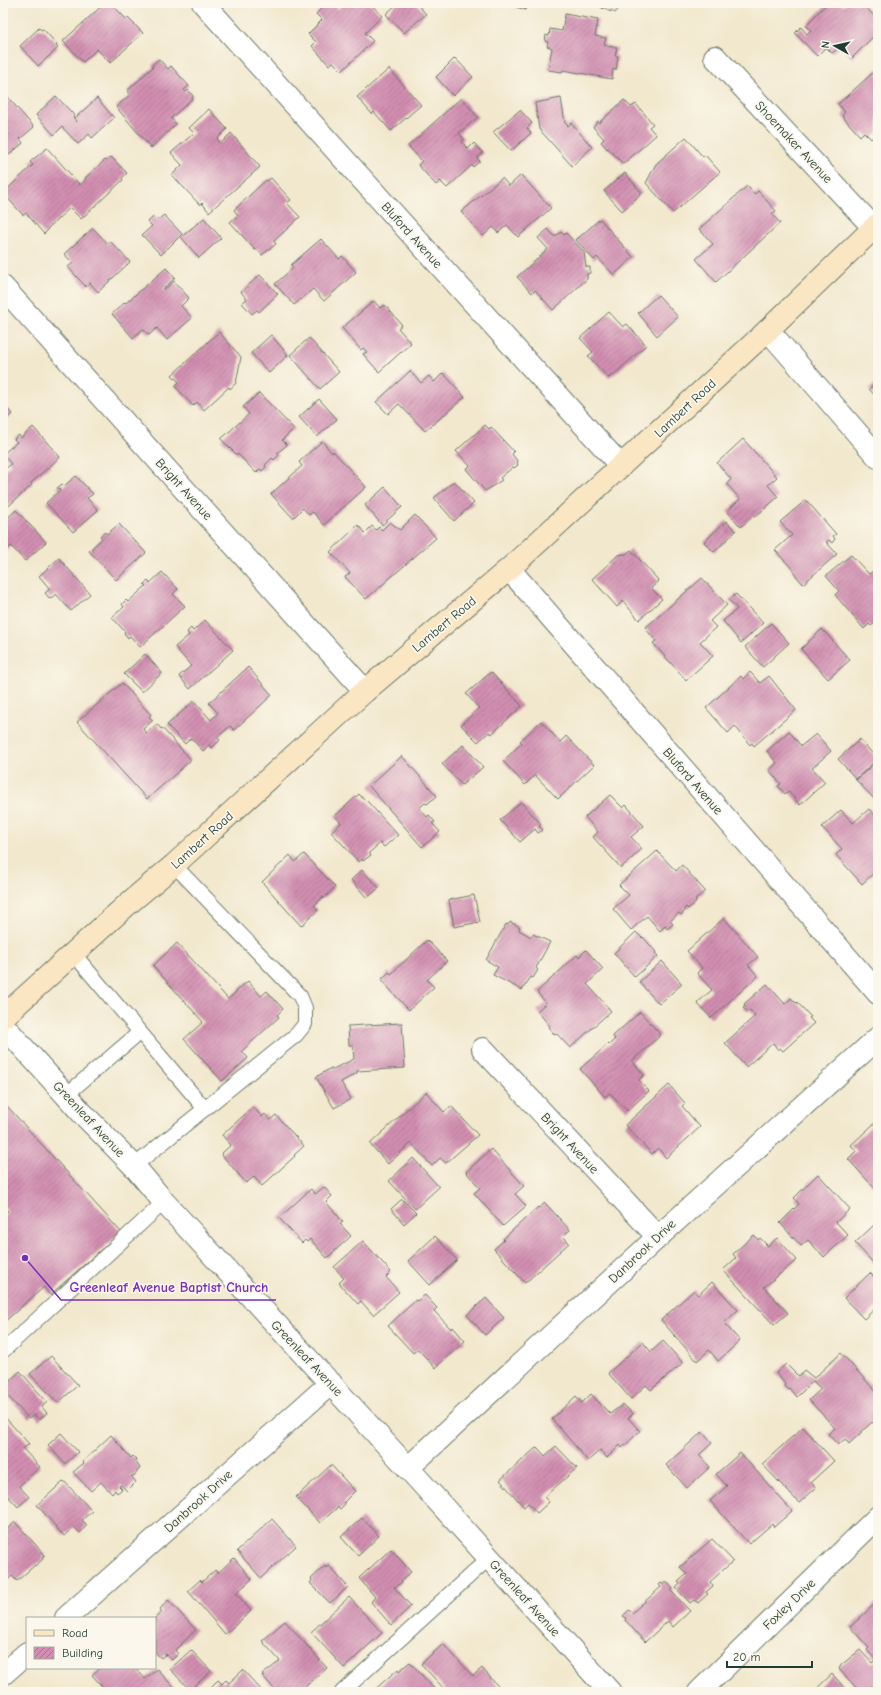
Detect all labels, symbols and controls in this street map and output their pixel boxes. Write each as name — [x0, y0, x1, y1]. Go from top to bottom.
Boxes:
north arrow — [815, 26, 855, 66]
text: N — [819, 40, 833, 49]
street label: Shoemaker Avenue — [752, 98, 836, 186]
street label: Bluford Avenue — [379, 199, 446, 271]
street label: Lambert Road — [651, 376, 719, 440]
street label: Bright Avenue — [152, 455, 216, 523]
street label: Lambert Road — [409, 593, 479, 655]
street label: Bluford Avenue — [660, 745, 726, 818]
street label: Lambert Road — [168, 808, 236, 872]
street label: Greenleaf Avenue — [50, 1078, 128, 1160]
street label: Bright Avenue — [538, 1109, 602, 1177]
street label: Danbrook Drive — [605, 1216, 679, 1286]
callout: Greenleaf Avenue Baptist Church — [61, 1274, 276, 1300]
text: Greenleaf Avenue Baptist Church — [70, 1279, 268, 1296]
street label: Greenleaf Avenue — [268, 1317, 346, 1399]
street label: Danbrook Drive — [161, 1466, 235, 1535]
street label: Greenleaf Avenue — [487, 1557, 564, 1640]
street label: Foxley Drive — [760, 1575, 819, 1633]
legend — [26, 1617, 156, 1669]
text: Road — [62, 1626, 88, 1640]
scale bar — [727, 1643, 812, 1669]
text: Building — [62, 1646, 103, 1660]
text: 20 m — [733, 1650, 761, 1664]

